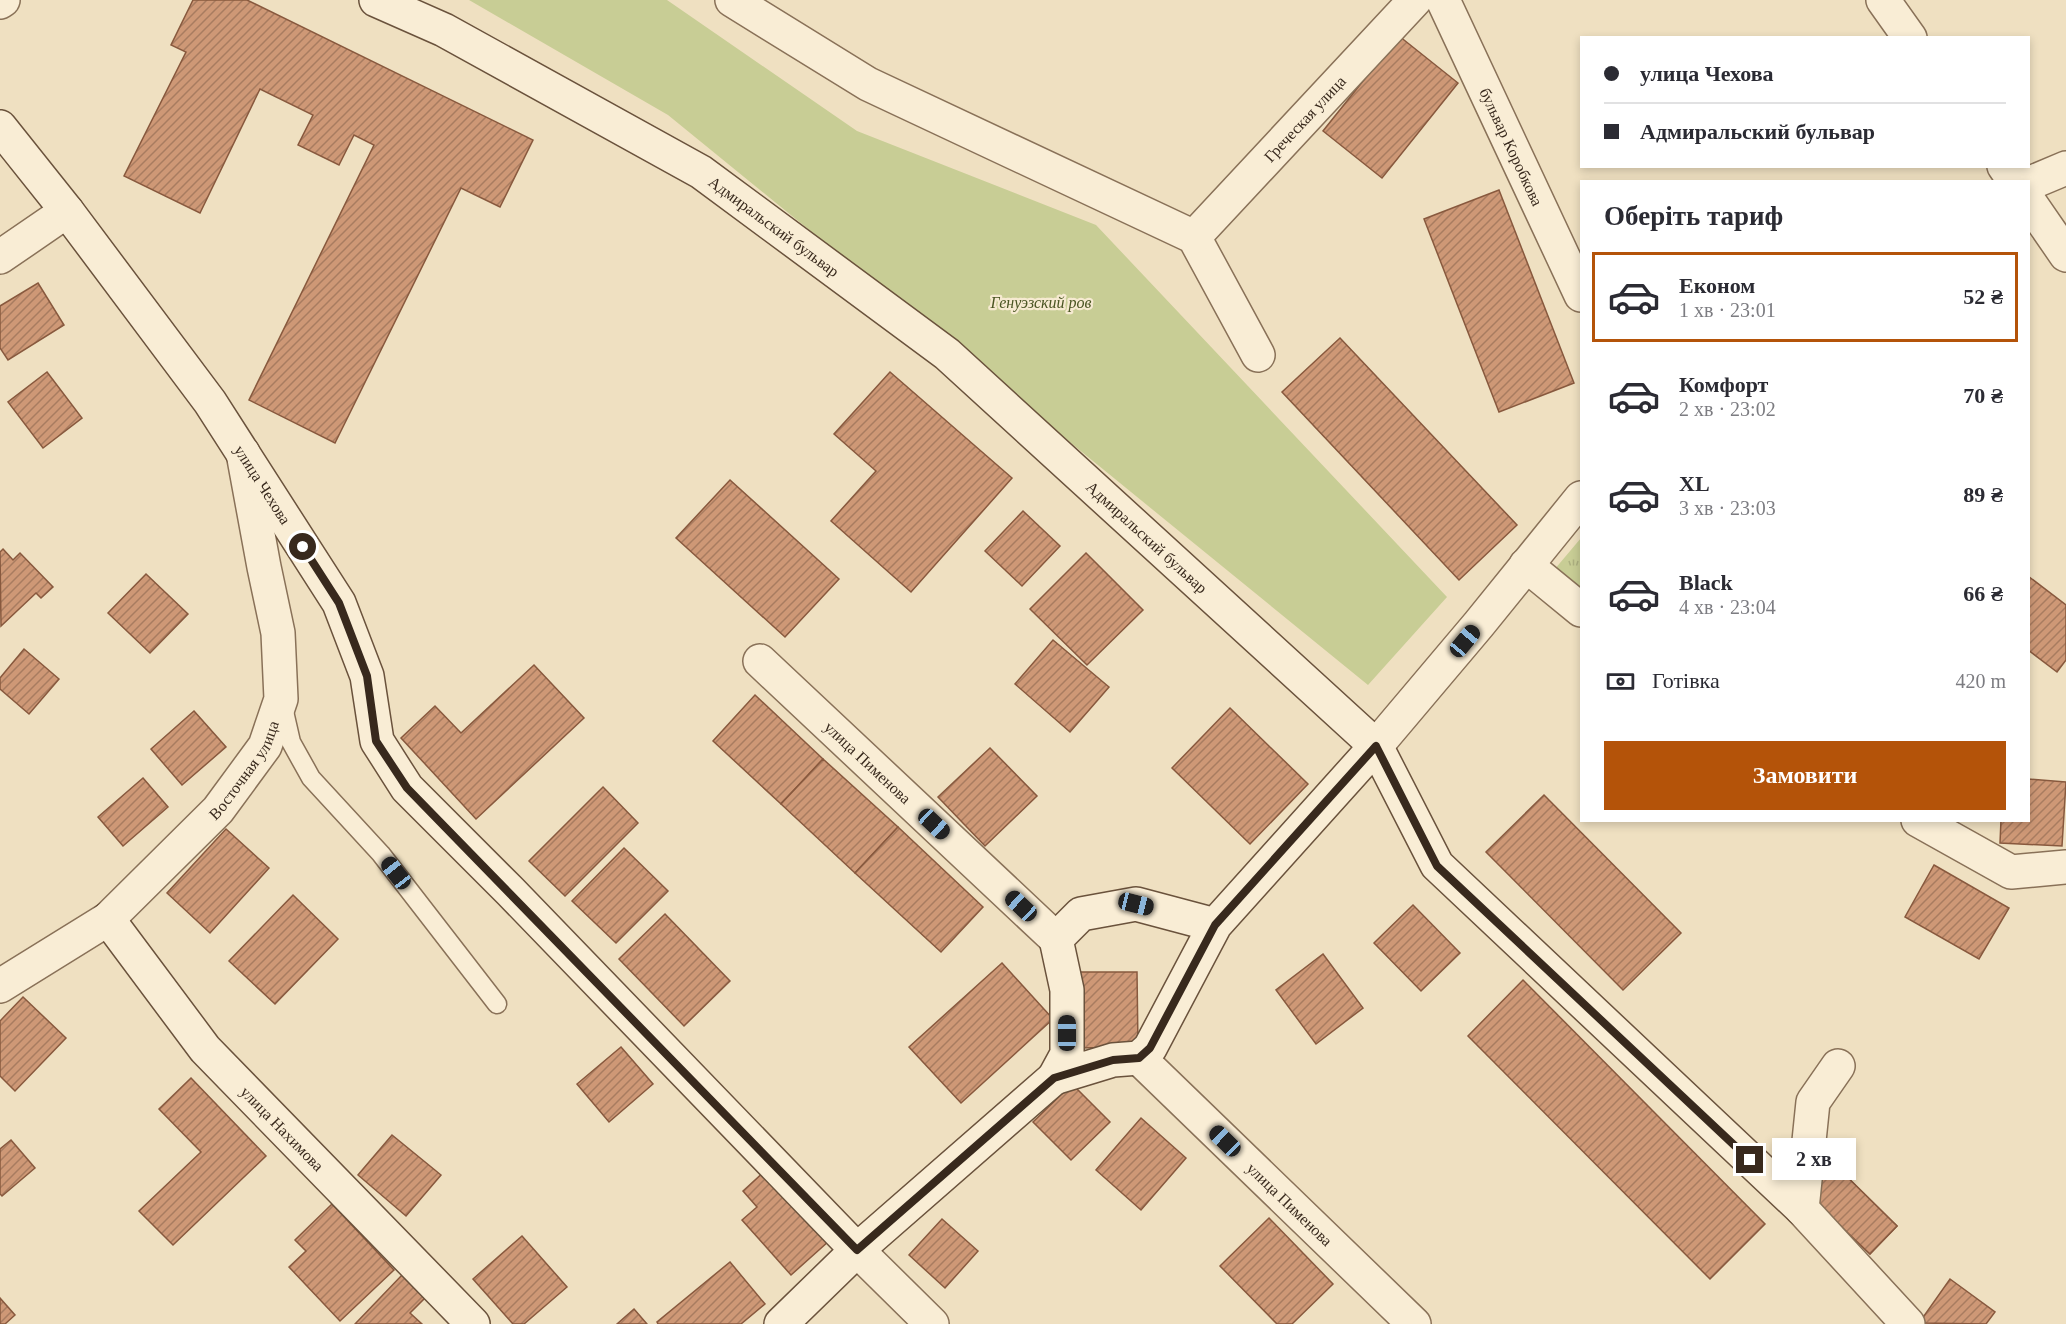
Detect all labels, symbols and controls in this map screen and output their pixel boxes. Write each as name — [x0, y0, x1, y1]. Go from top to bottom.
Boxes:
text: улица Чехова — [1640, 61, 1774, 86]
street label: Греческая улица — [1260, 72, 1349, 165]
street label: бульвар Коробкова — [1477, 85, 1546, 208]
text: Адмиральский бульвар — [1640, 119, 1875, 144]
street label: Адмиральский бульвар — [706, 172, 843, 281]
text: Оберіть тариф — [1604, 201, 1783, 231]
icon: car — [1607, 270, 1661, 324]
text: Економ — [1679, 273, 1755, 298]
text: 52 ₴ — [1963, 284, 2003, 309]
park label: Генуэзский ров — [990, 294, 1092, 312]
text: 1 хв · 23:01 — [1679, 299, 1776, 321]
icon: car — [1607, 369, 1661, 423]
text: Комфорт — [1679, 372, 1768, 397]
text: 70 ₴ — [1963, 383, 2003, 408]
text: 2 хв · 23:02 — [1679, 398, 1776, 420]
street label: улица Чехова — [230, 442, 295, 527]
icon: car — [1607, 468, 1661, 522]
text: XL — [1679, 471, 1710, 496]
street label: Адмиральский бульвар — [1083, 477, 1211, 597]
text: 89 ₴ — [1963, 482, 2003, 507]
text: 3 хв · 23:03 — [1679, 497, 1776, 519]
route start — [289, 533, 316, 560]
icon: car — [1607, 567, 1661, 621]
text: Black — [1679, 570, 1733, 595]
text: 66 ₴ — [1963, 581, 2003, 606]
text: 4 хв · 23:04 — [1679, 596, 1776, 618]
car — [1447, 621, 1483, 661]
icon: cash — [1604, 665, 1637, 698]
text: Готівка — [1652, 668, 1720, 693]
text: 420 m — [1955, 670, 2006, 692]
street label: Восточная улица — [205, 718, 281, 823]
street label: улица Пименова — [821, 718, 914, 807]
button: Замовити — [1604, 741, 2006, 810]
car — [915, 805, 953, 843]
car — [378, 853, 414, 893]
car — [1002, 887, 1040, 925]
car — [1116, 891, 1156, 917]
car — [1058, 1015, 1076, 1051]
street label: улица Нахимова — [237, 1083, 327, 1174]
car — [1206, 1122, 1244, 1160]
callout: 2 хв — [1771, 1139, 1855, 1181]
route end — [1736, 1146, 1763, 1173]
text: 2 хв — [1796, 1148, 1832, 1170]
street label: улица Пименова — [1243, 1159, 1336, 1249]

